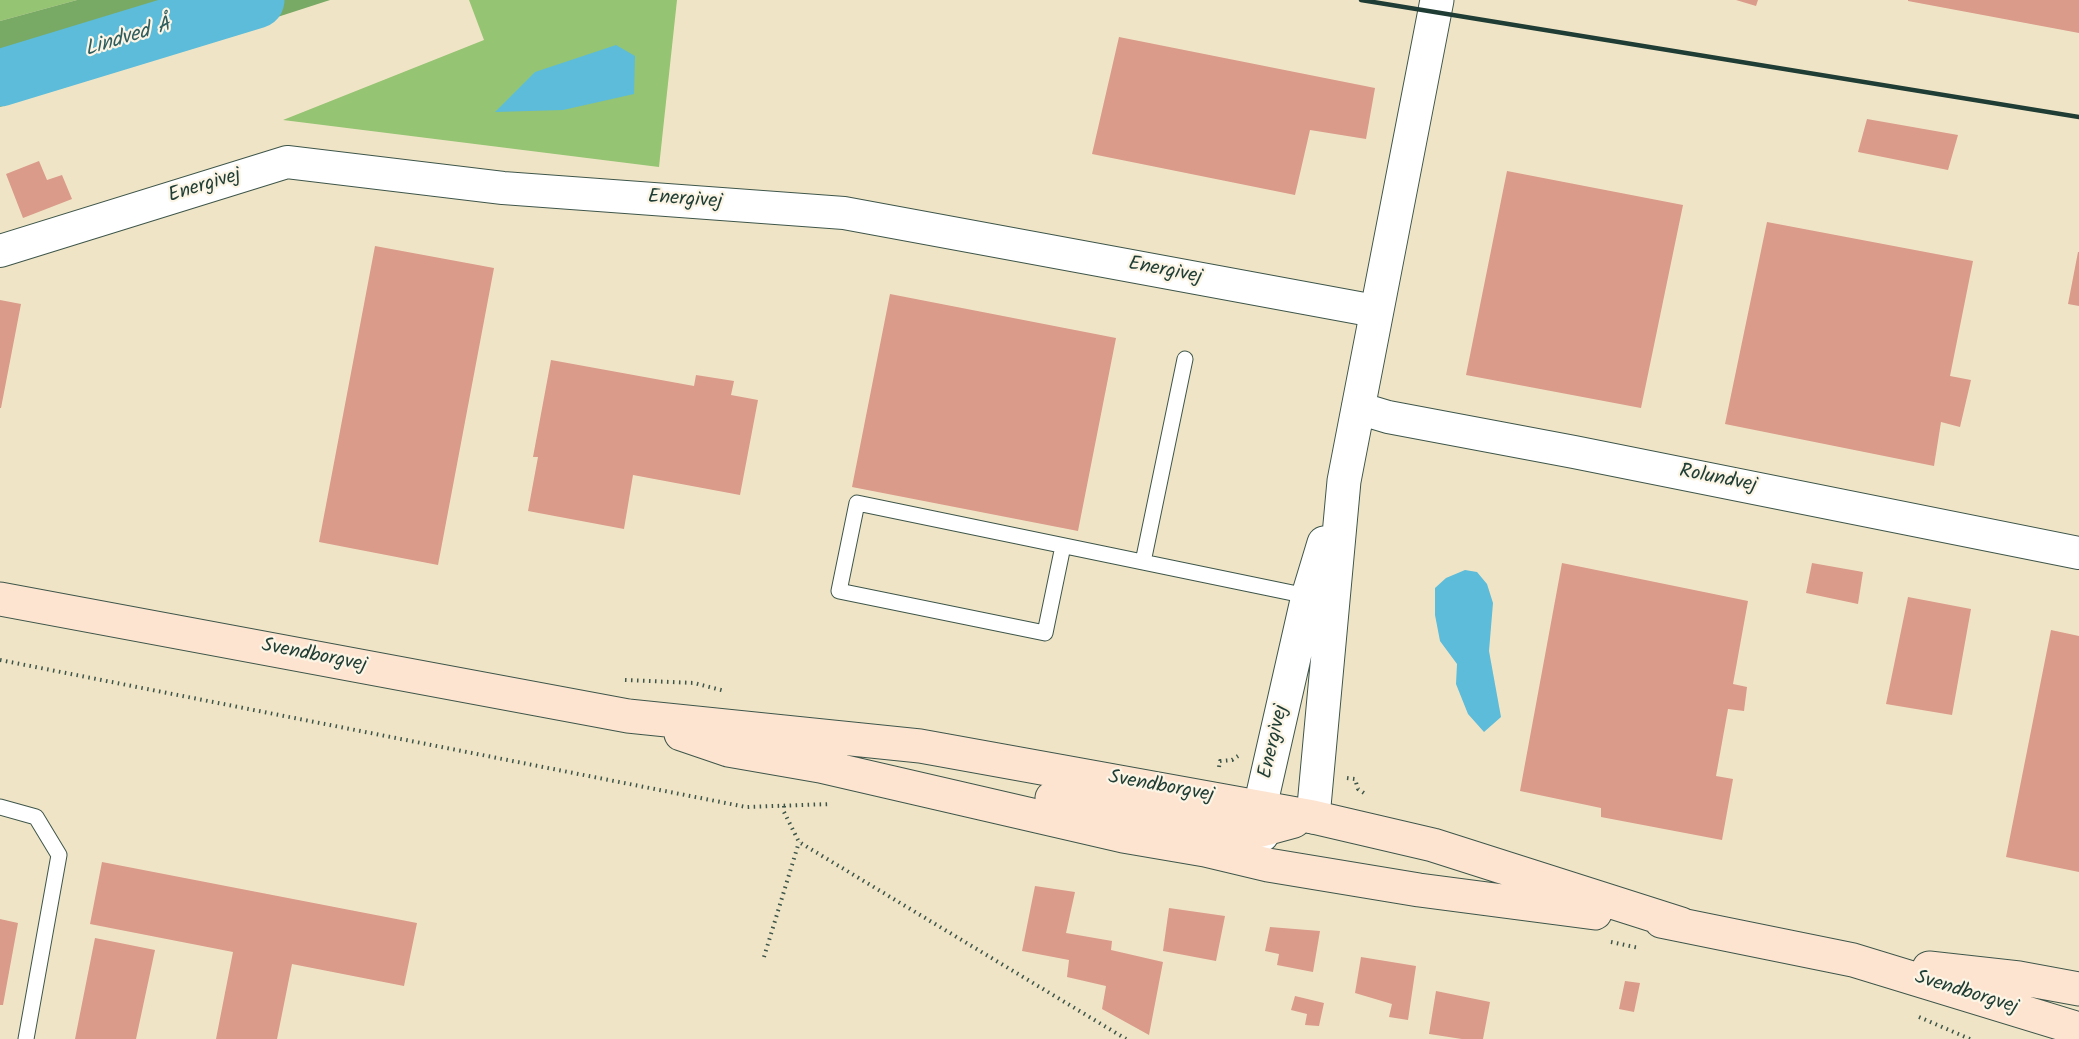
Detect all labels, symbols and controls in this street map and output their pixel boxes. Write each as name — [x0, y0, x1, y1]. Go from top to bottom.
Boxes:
water label: Lindved Å — [82, 14, 174, 64]
street label: Energivej — [166, 165, 244, 209]
street label: Energivej — [647, 186, 723, 216]
street label: Energivej — [1126, 253, 1204, 291]
street label: Rolundvej — [1677, 461, 1759, 499]
street label: Svendborgvej — [259, 635, 369, 679]
street label: Energivej — [1255, 703, 1295, 781]
street label: Svendborgvej — [1106, 767, 1216, 809]
street label: Svendborgvej — [1911, 967, 2021, 1021]

